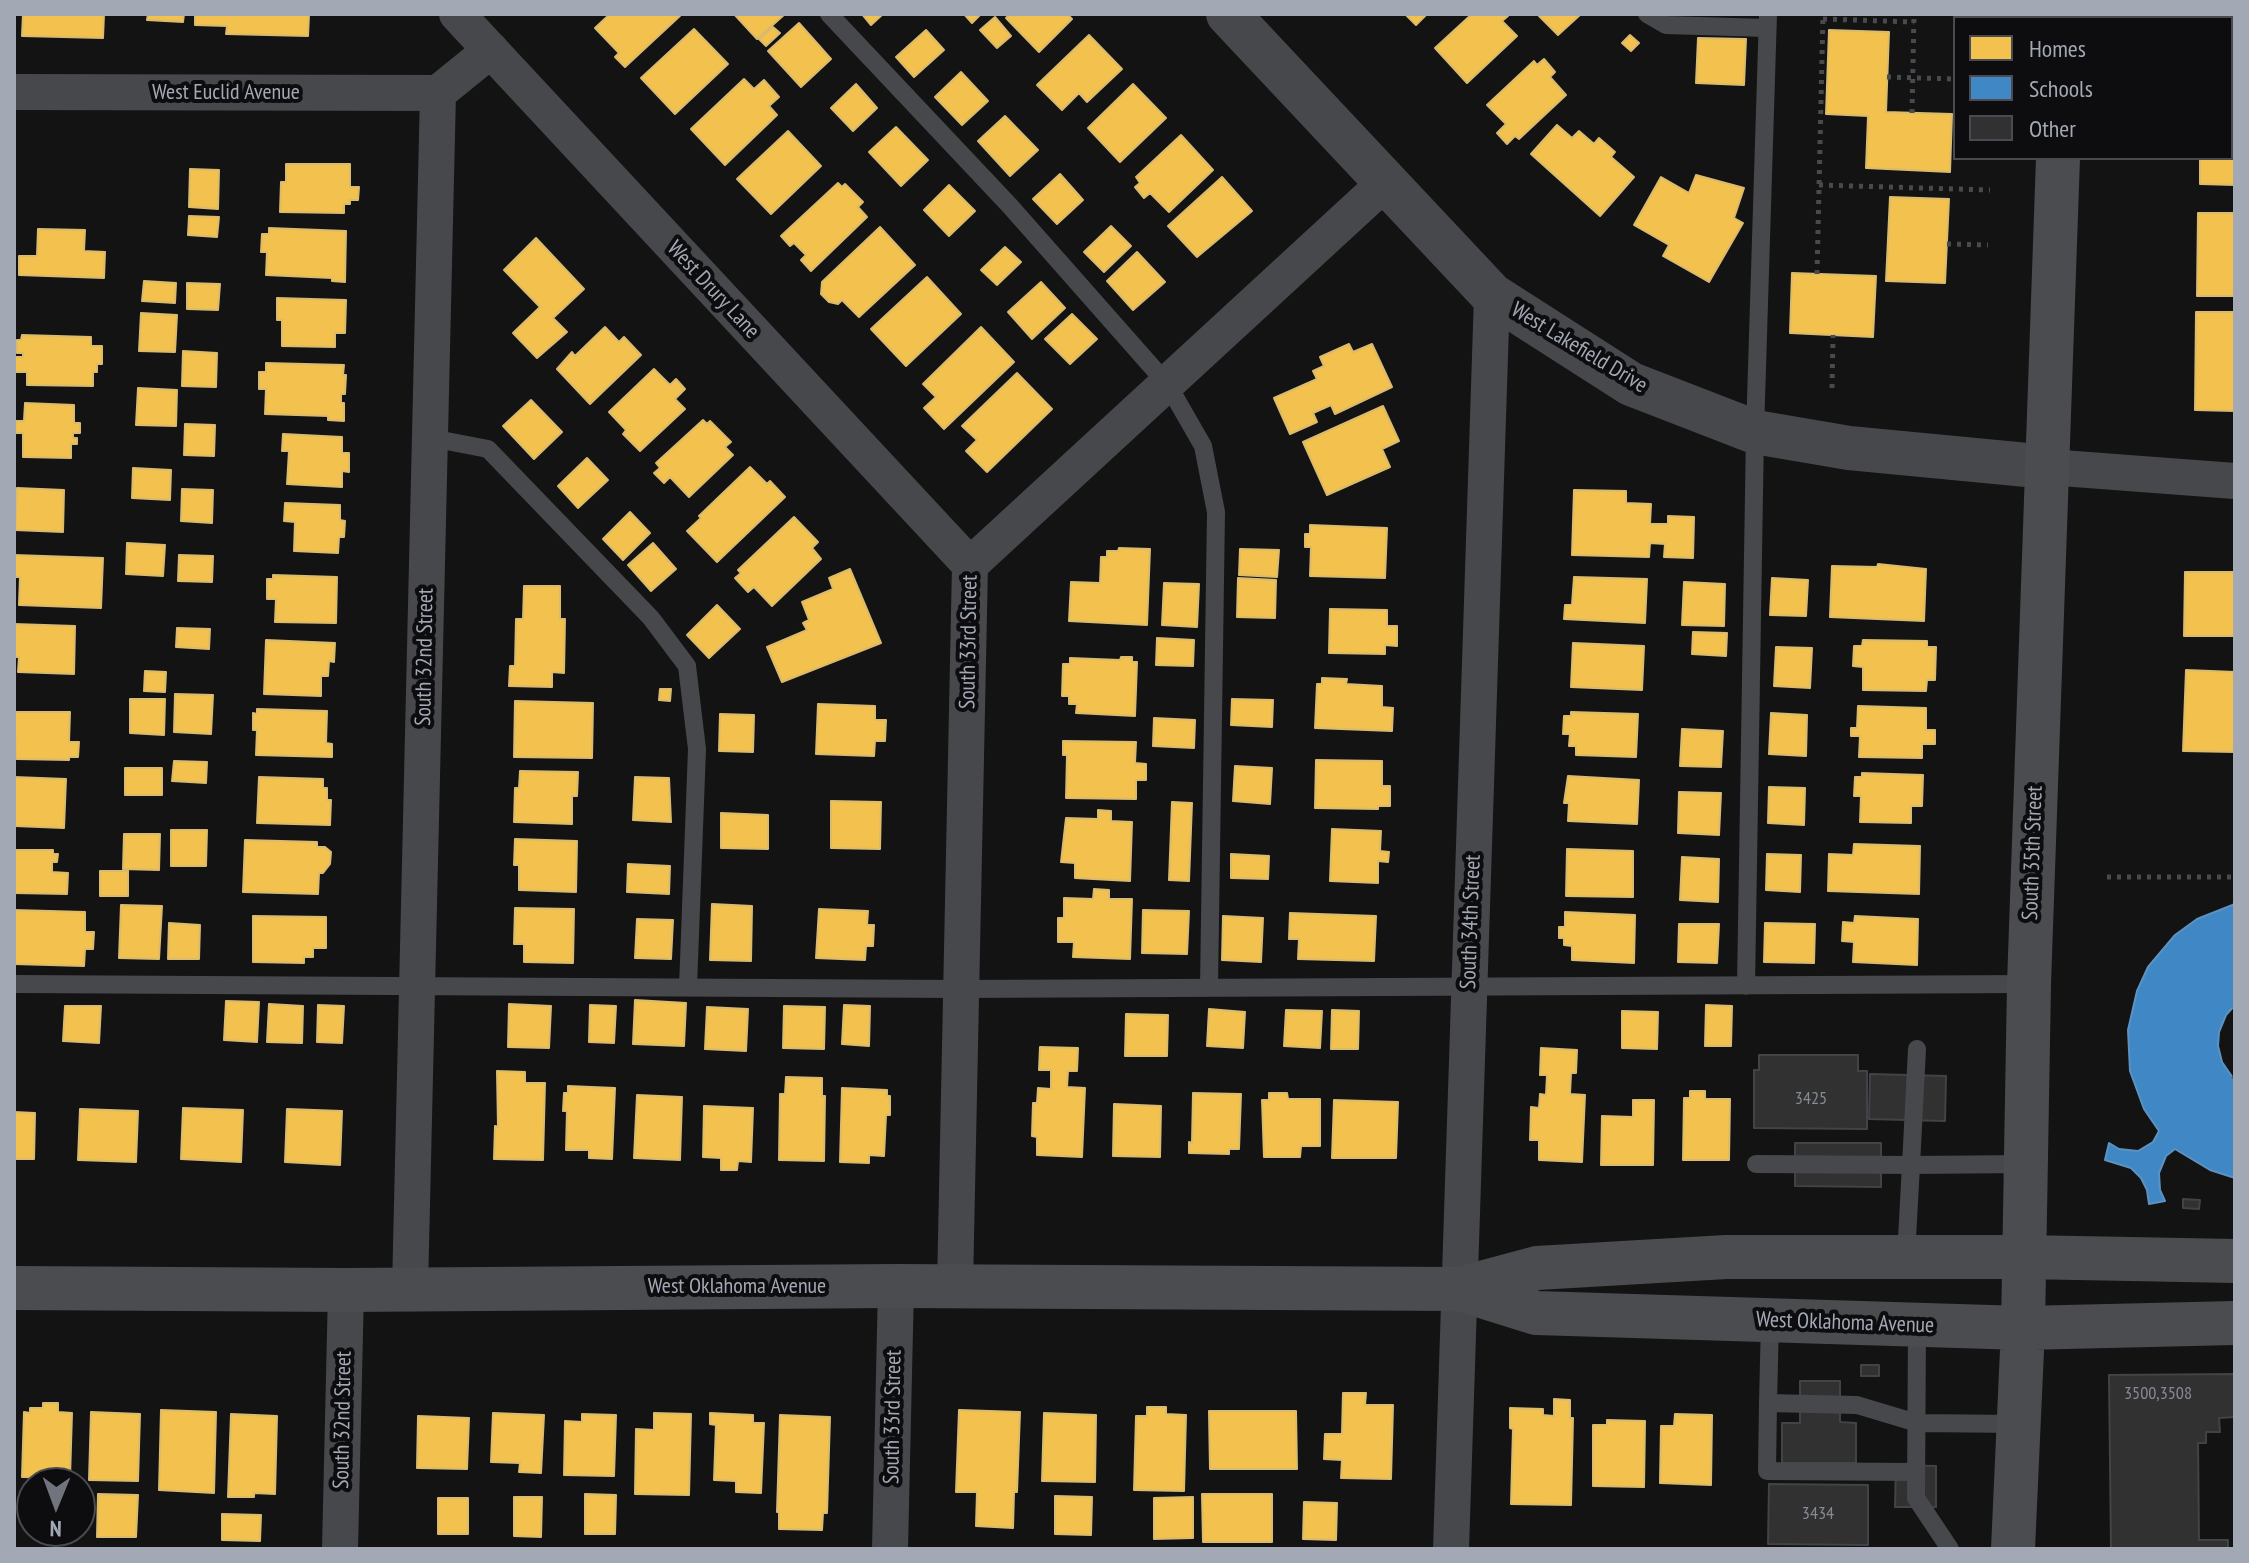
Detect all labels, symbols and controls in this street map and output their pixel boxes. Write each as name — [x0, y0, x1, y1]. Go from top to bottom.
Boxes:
legend — [1953, 16, 2233, 160]
text: Homes — [2029, 33, 2086, 64]
text: Schools — [2029, 73, 2093, 104]
street label: West Euclid Avenue — [152, 80, 300, 106]
text: Other — [2029, 113, 2076, 144]
street label: West Drury Lane — [661, 236, 765, 344]
street label: West Lakefield Drive — [1506, 297, 1652, 399]
street label: South 33rd Street — [955, 575, 983, 709]
street label: South 32nd Street — [411, 588, 439, 726]
street label: South 35th Street — [2017, 785, 2049, 921]
street label: South 34th Street — [1455, 854, 1487, 990]
house number: 3425 — [1795, 1088, 1827, 1110]
street label: West Oklahoma Avenue — [648, 1274, 826, 1300]
street label: West Oklahoma Avenue — [1755, 1307, 1935, 1339]
street label: South 33rd Street — [879, 1350, 907, 1484]
street label: South 32nd Street — [329, 1351, 357, 1489]
house number: 3500,3508 — [2124, 1383, 2192, 1405]
north arrow — [16, 1467, 96, 1547]
house number: 3434 — [1802, 1503, 1834, 1525]
text: N — [49, 1515, 62, 1543]

